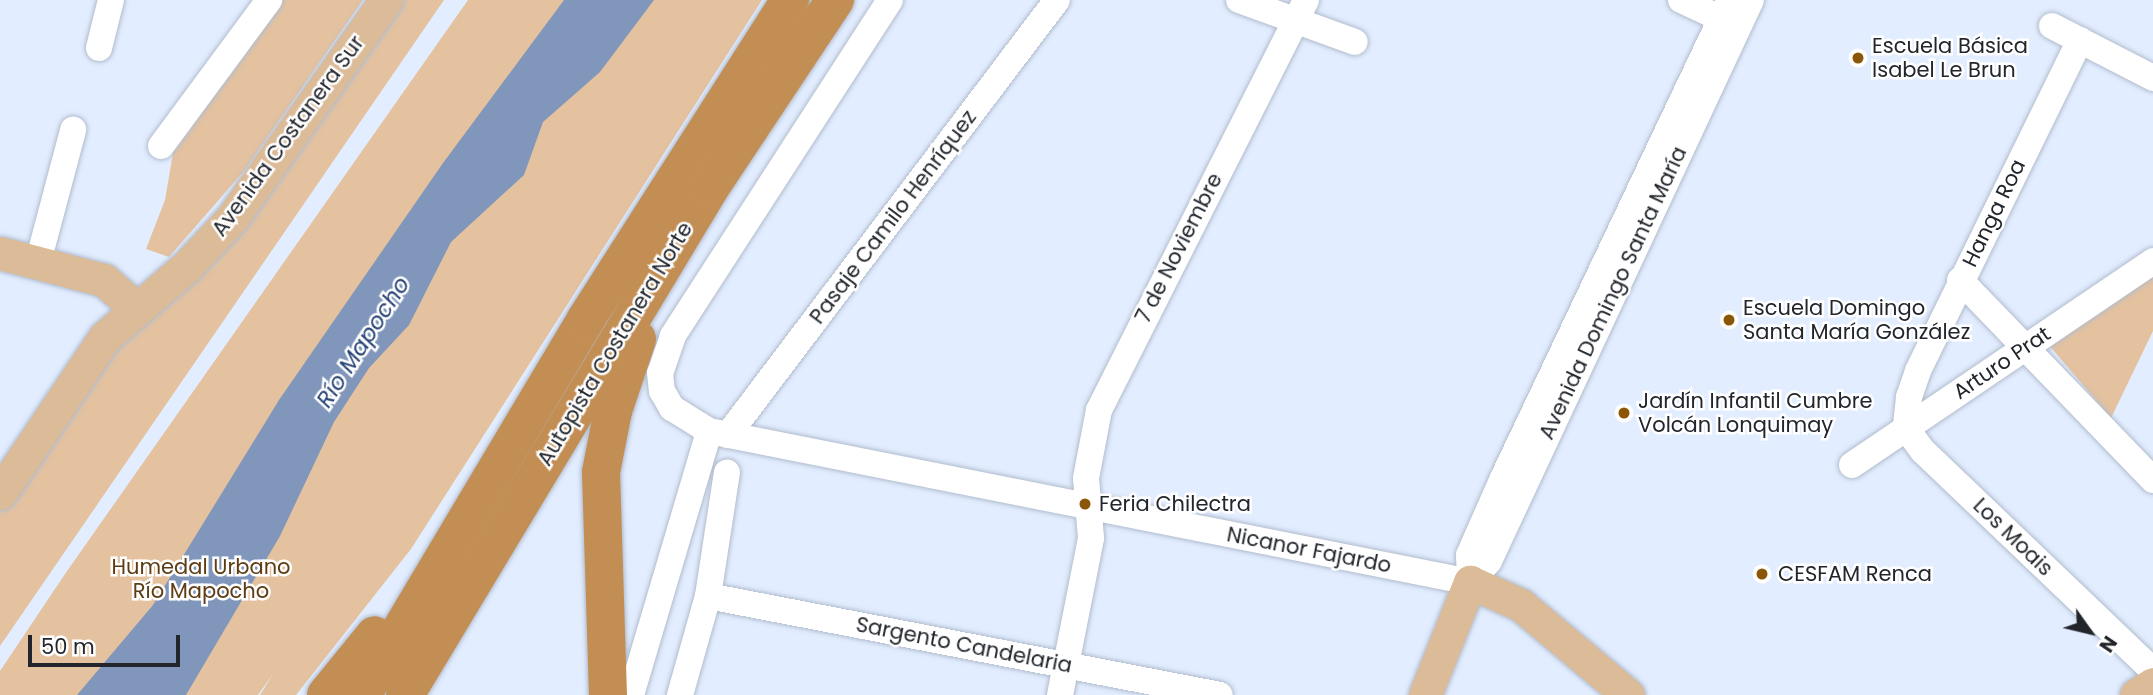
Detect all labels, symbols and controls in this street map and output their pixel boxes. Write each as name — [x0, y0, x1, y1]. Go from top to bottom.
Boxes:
street label: Avenida Costanera Sur — [207, 31, 369, 241]
place label: Escuela Básica Isabel Le Brun — [1872, 33, 2028, 83]
marker: Escuela Básica Isabel Le Brun — [1850, 50, 1866, 66]
street label: Pasaje Camilo Henríquez — [804, 105, 982, 329]
street label: Avenida Domingo Santa María — [1534, 143, 1692, 443]
street label: Hanga Roa — [1957, 155, 2031, 271]
street label: 7 de Noviembre — [1130, 169, 1228, 327]
street label: Autopista Costanera Norte — [532, 218, 698, 470]
water label: Río Mapocho — [311, 271, 415, 413]
place label: Escuela Domingo Santa María González — [1743, 295, 1970, 345]
marker: Escuela Domingo Santa María González — [1721, 312, 1737, 328]
street label: Arturo Prat — [1949, 321, 2055, 405]
place label: Jardín Infantil Cumbre Volcán Lonquimay — [1638, 388, 1873, 438]
marker: Jardín Infantil Cumbre Volcán Lonquimay — [1616, 405, 1632, 421]
place label: Feria Chilectra — [1099, 491, 1251, 517]
street label: Los Moais — [1968, 493, 2058, 581]
marker: Feria Chilectra — [1077, 496, 1093, 512]
street label: Nicanor Fajardo — [1225, 522, 1393, 578]
park label: Humedal Urbano Río Mapocho — [111, 554, 291, 604]
place label: CESFAM Renca — [1778, 561, 1932, 587]
marker: CESFAM Renca — [1752, 564, 1772, 584]
north arrow — [2055, 597, 2125, 667]
street label: Sargento Candelaria — [854, 612, 1074, 678]
scale bar — [32, 622, 184, 666]
text: N — [2093, 631, 2123, 657]
text: 50 m — [41, 632, 95, 661]

